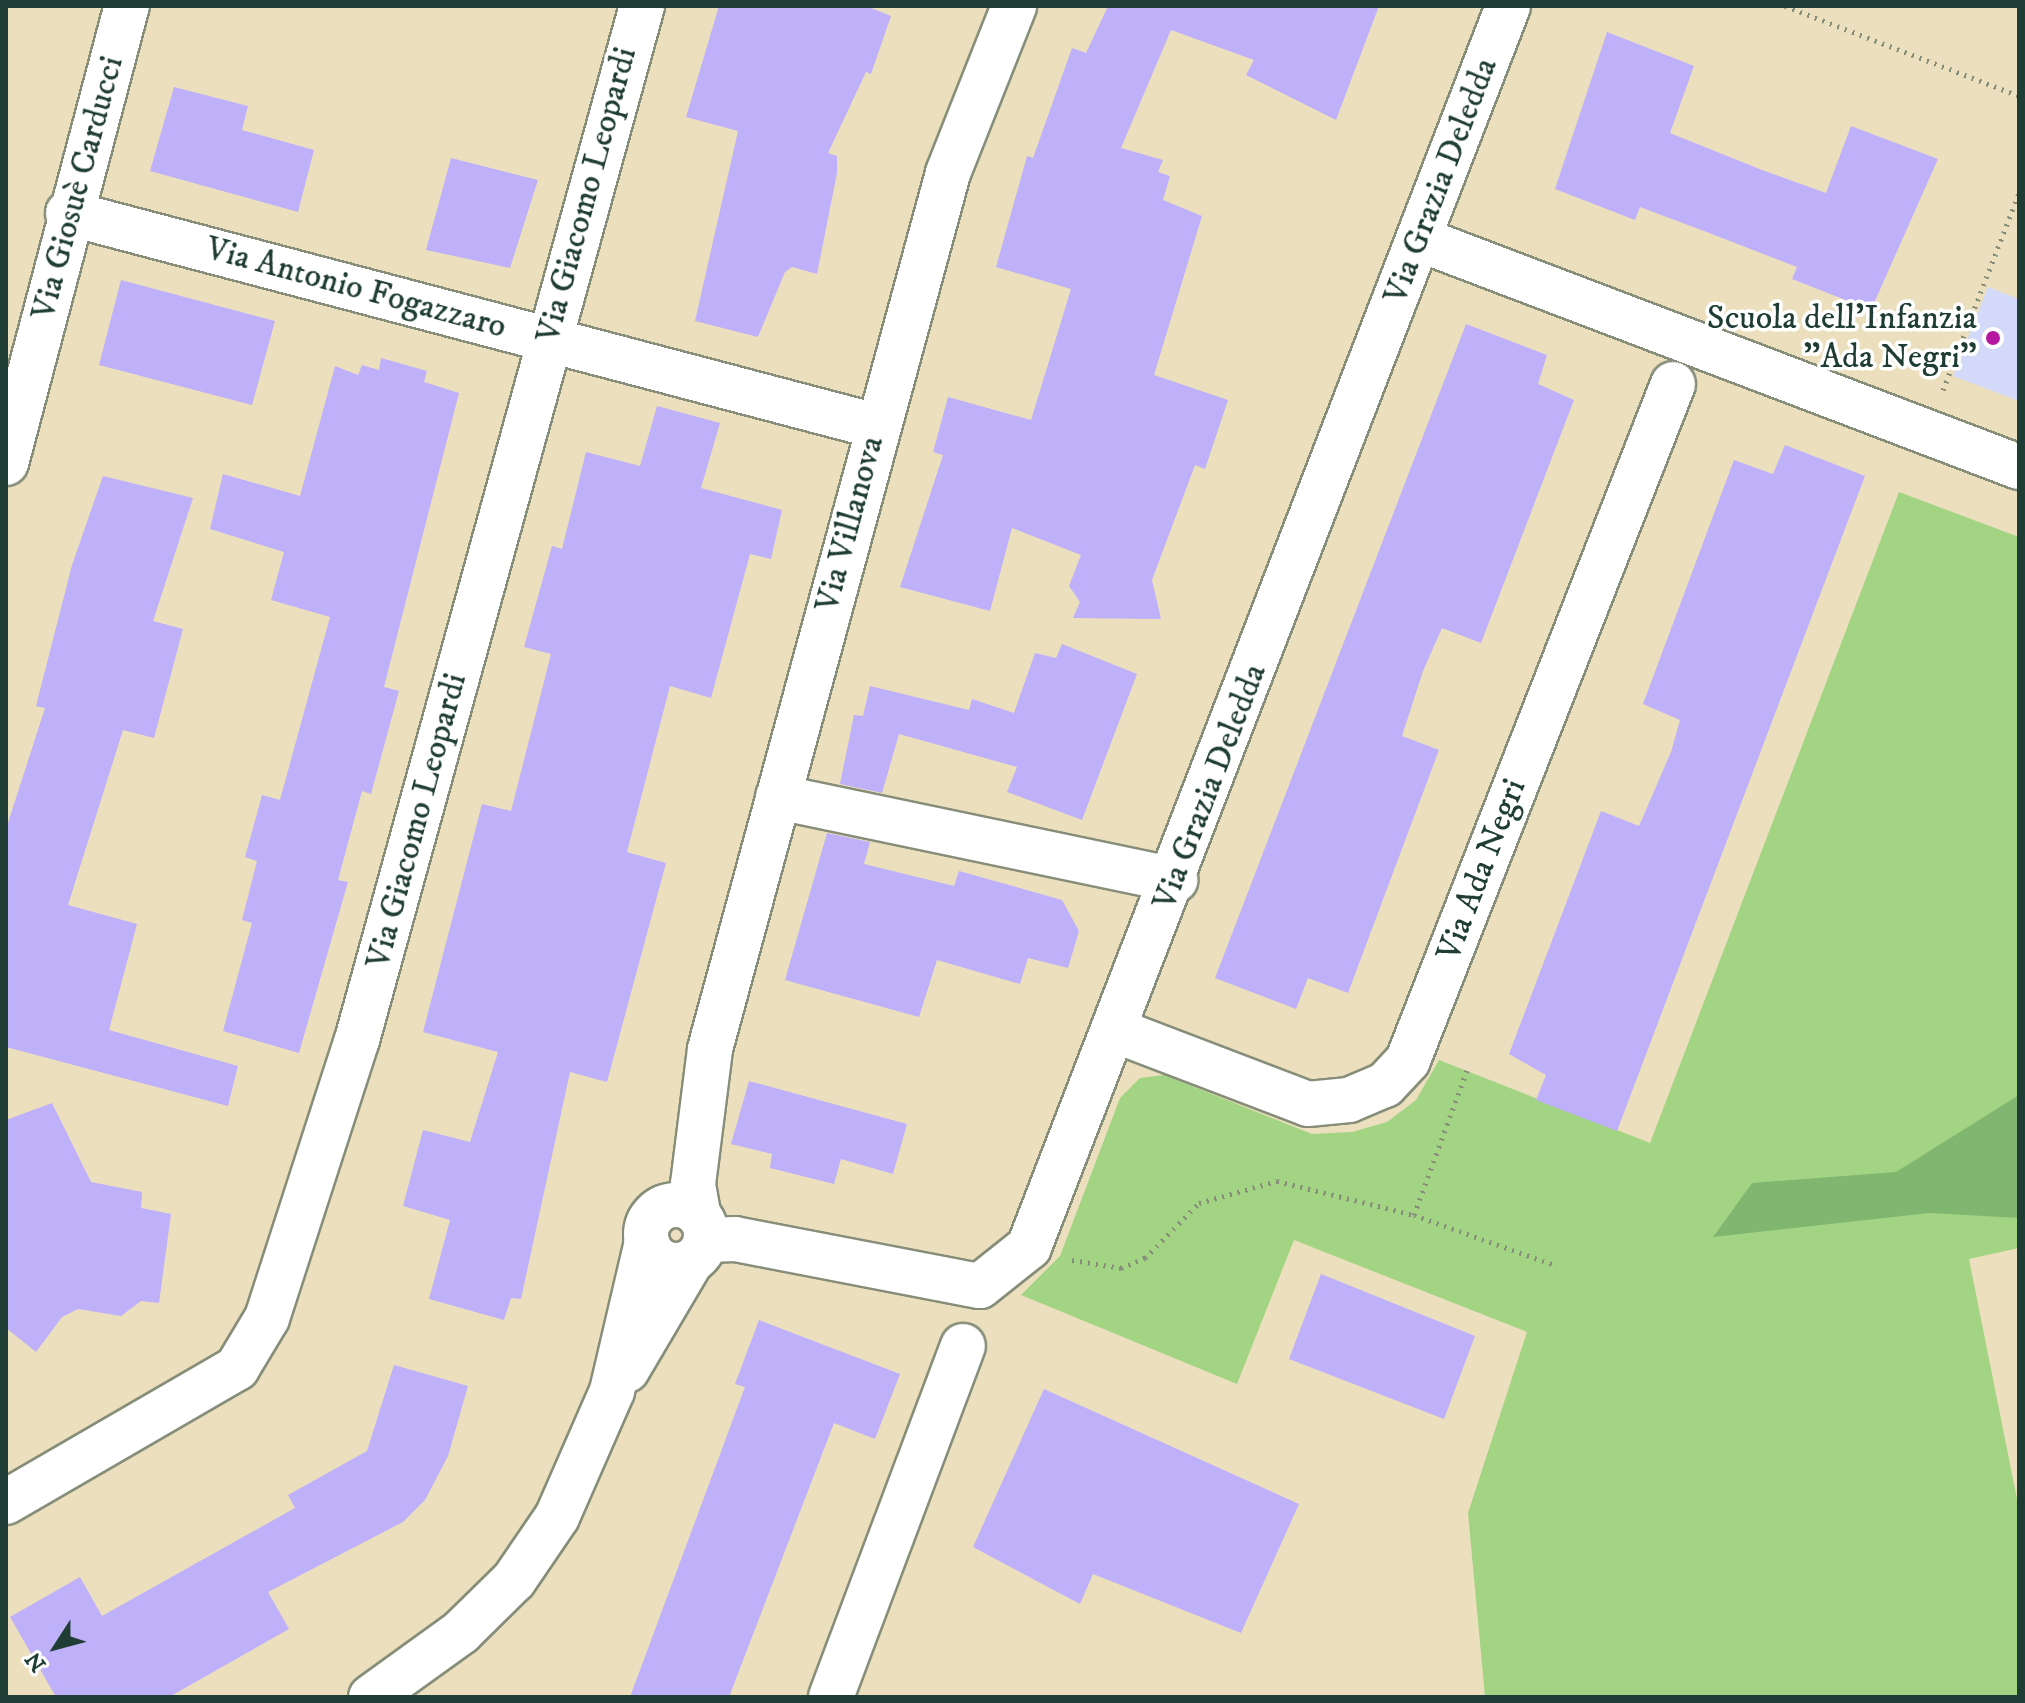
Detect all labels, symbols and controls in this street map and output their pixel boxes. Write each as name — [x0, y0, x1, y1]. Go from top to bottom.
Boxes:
street label: Via Giacomo Leopardi — [528, 43, 646, 347]
street label: Via Giosuè Carducci — [23, 52, 133, 324]
street label: Via Grazia Deledda — [1375, 52, 1507, 310]
street label: Via Antonio Fogazzaro — [201, 228, 511, 348]
place label: Scuola dell’Infanzia "Ada Negri" — [1707, 298, 1977, 378]
marker: Scuola dell’Infanzia "Ada Negri" — [1984, 329, 2002, 347]
street label: Via Villanova — [807, 432, 893, 616]
street label: Via Grazia Deledda — [1144, 658, 1276, 916]
street label: Via Giacomo Leopardi — [358, 669, 476, 973]
street label: Via Ada Negri — [1429, 773, 1535, 967]
north arrow — [16, 1607, 96, 1687]
text: N — [20, 1646, 52, 1677]

